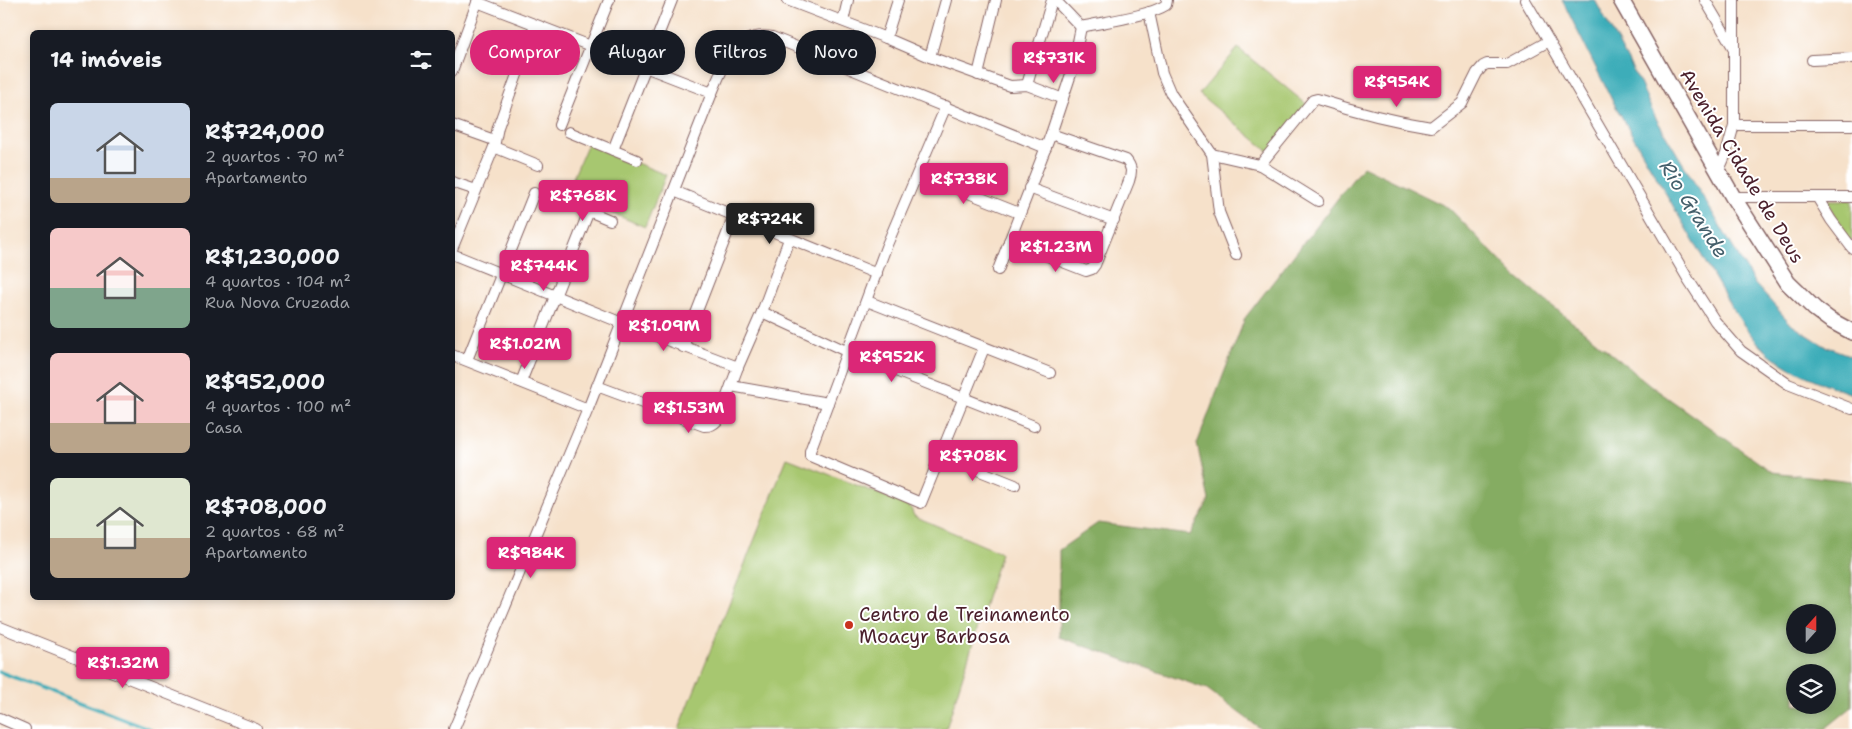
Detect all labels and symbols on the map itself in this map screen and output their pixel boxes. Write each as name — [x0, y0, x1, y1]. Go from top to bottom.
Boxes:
pin: R$731K — [1013, 42, 1095, 84]
street label: Avenida Cidade de Deus — [1674, 64, 1810, 268]
pin: R$954K — [1356, 66, 1438, 108]
water label: Rio Grande — [1654, 155, 1734, 263]
pin: R$738K — [923, 162, 1005, 205]
pin: R$768K — [542, 180, 624, 222]
pin: R$724K — [729, 202, 811, 245]
pin: R$1.23M — [1010, 230, 1102, 273]
pin: R$744K — [503, 250, 585, 292]
pin: R$1.09M — [618, 310, 710, 352]
pin: R$1.02M — [479, 328, 571, 370]
pin: R$952K — [851, 340, 933, 383]
pin: R$1.53M — [643, 392, 735, 434]
pin: R$708K — [932, 440, 1014, 482]
pin: R$984K — [490, 536, 572, 579]
place label: Centro de Treinamento Moacyr Barbosa — [859, 602, 1070, 649]
north arrow — [1786, 604, 1836, 654]
marker: Centro de Treinamento Moacyr Barbosa — [843, 619, 855, 631]
pin: R$1.32M — [77, 646, 169, 689]

